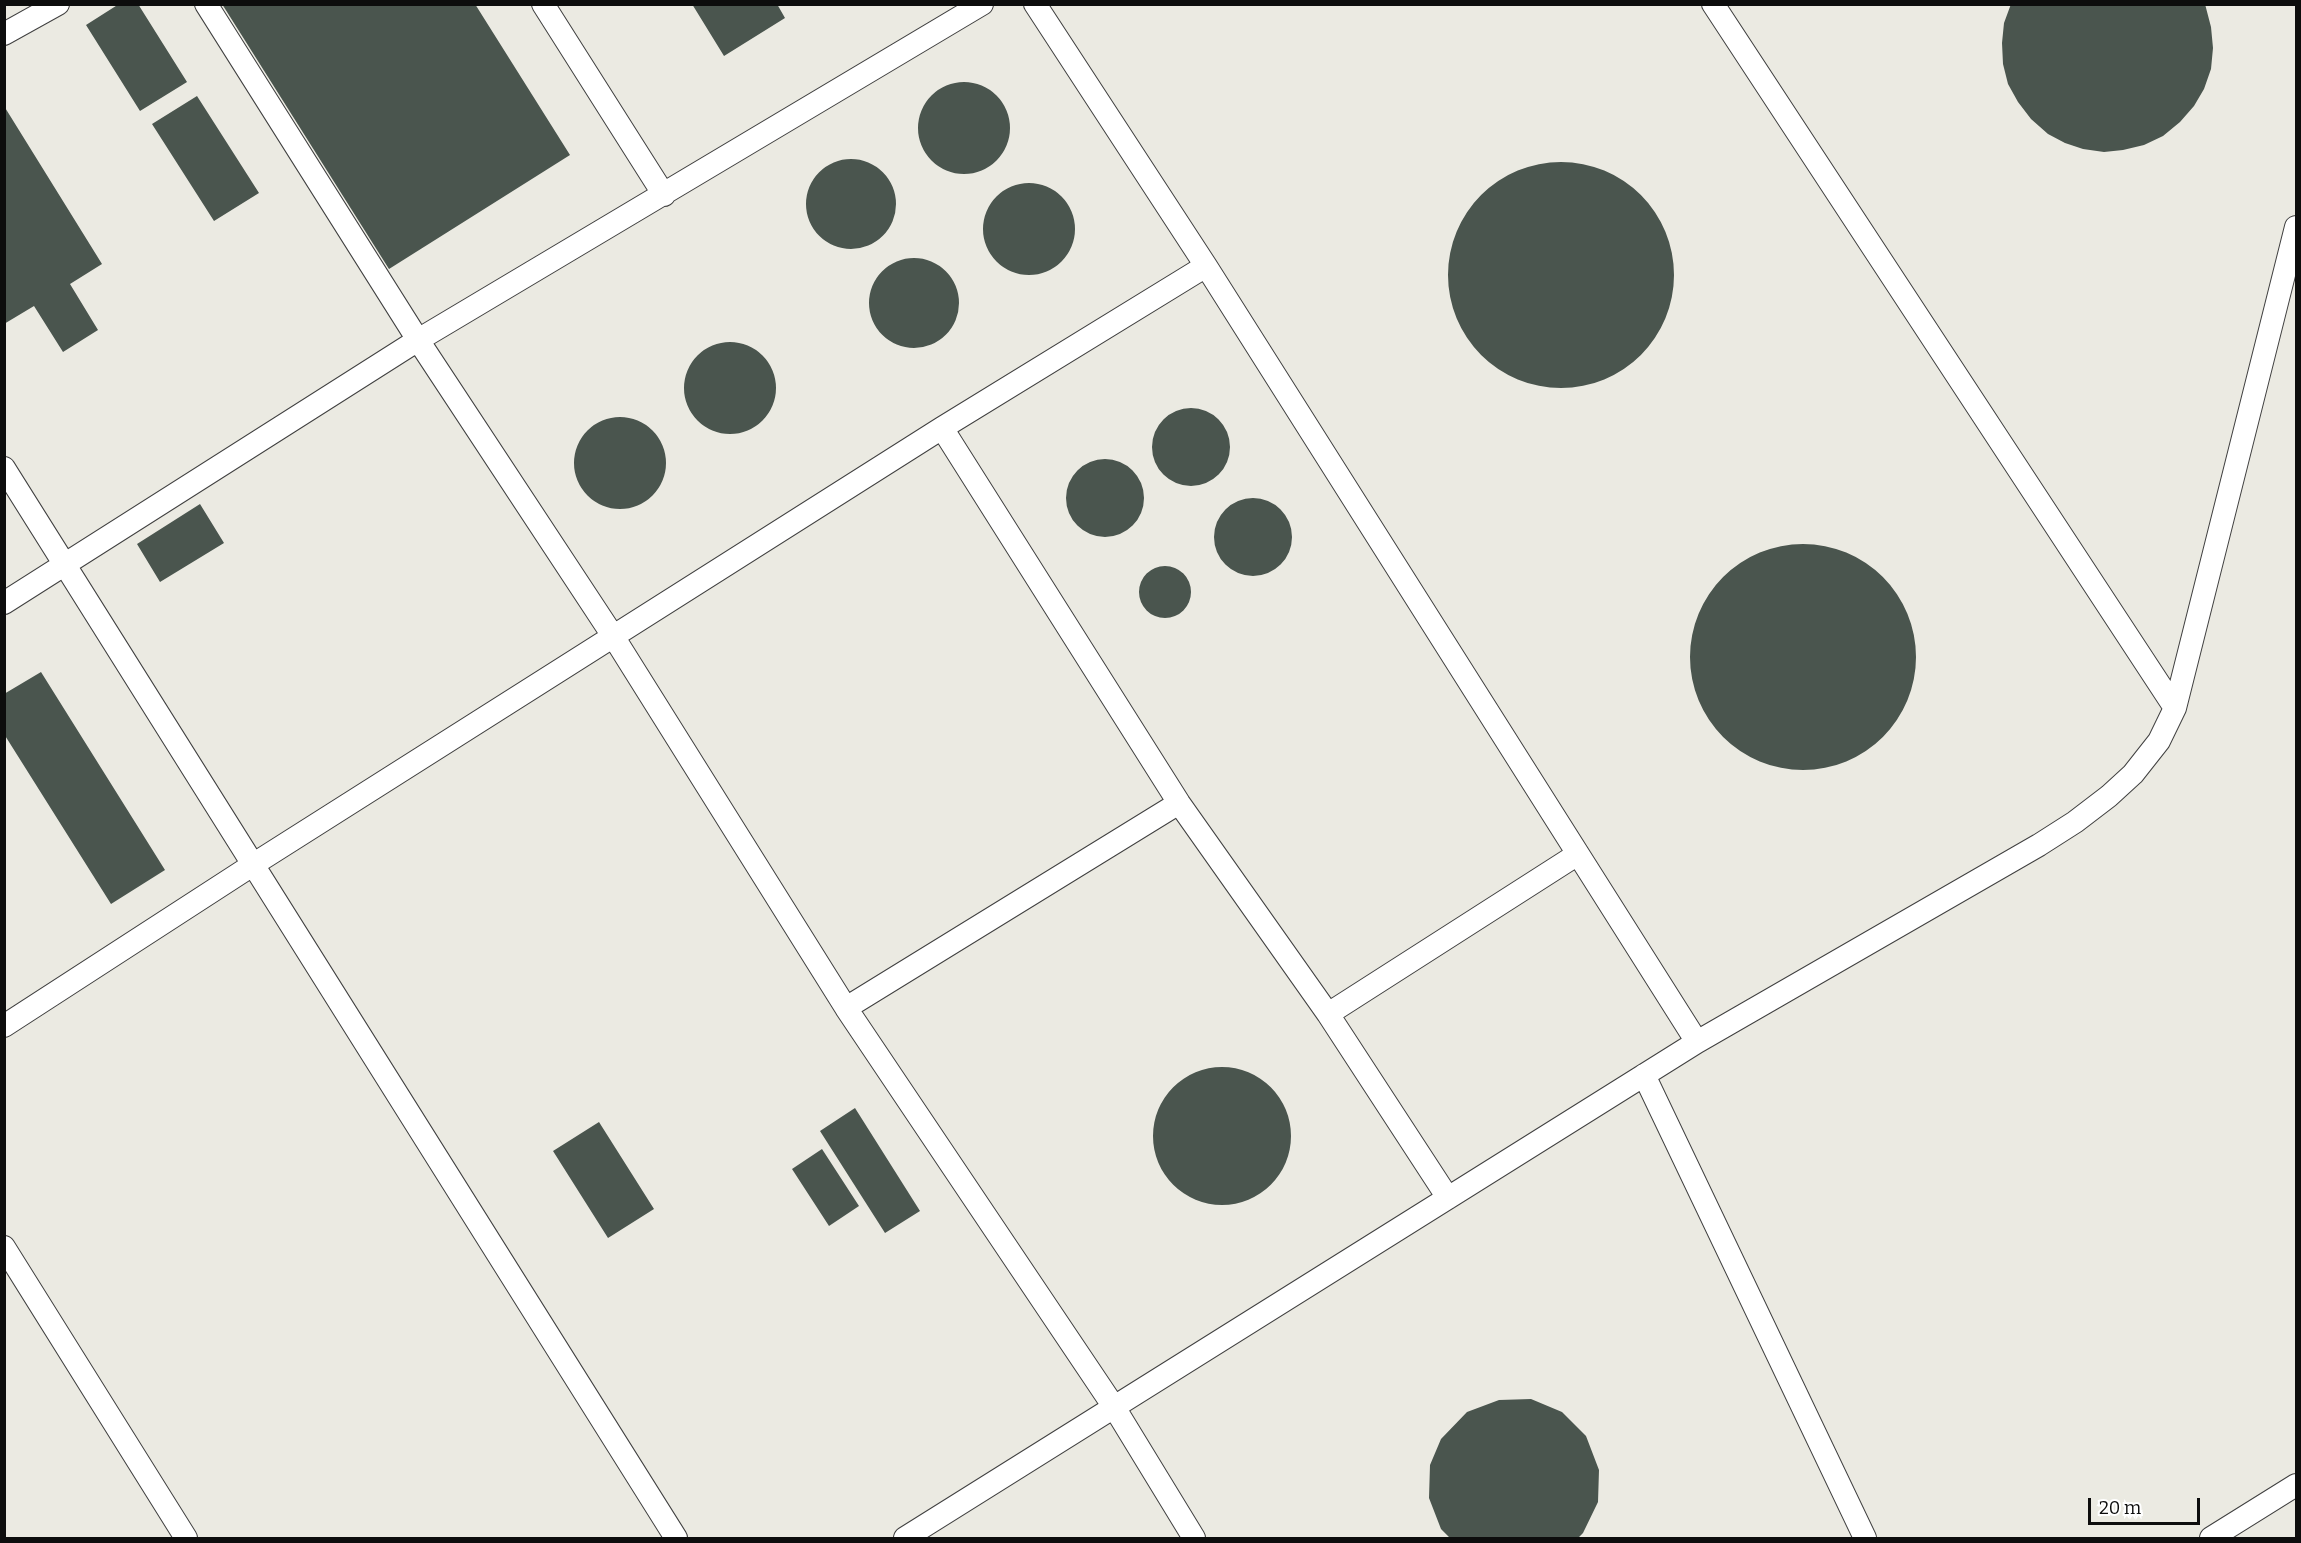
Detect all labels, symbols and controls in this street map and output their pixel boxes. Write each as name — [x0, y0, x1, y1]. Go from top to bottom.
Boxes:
scale bar — [2091, 1486, 2204, 1524]
text: 20 m — [2099, 1497, 2141, 1519]

